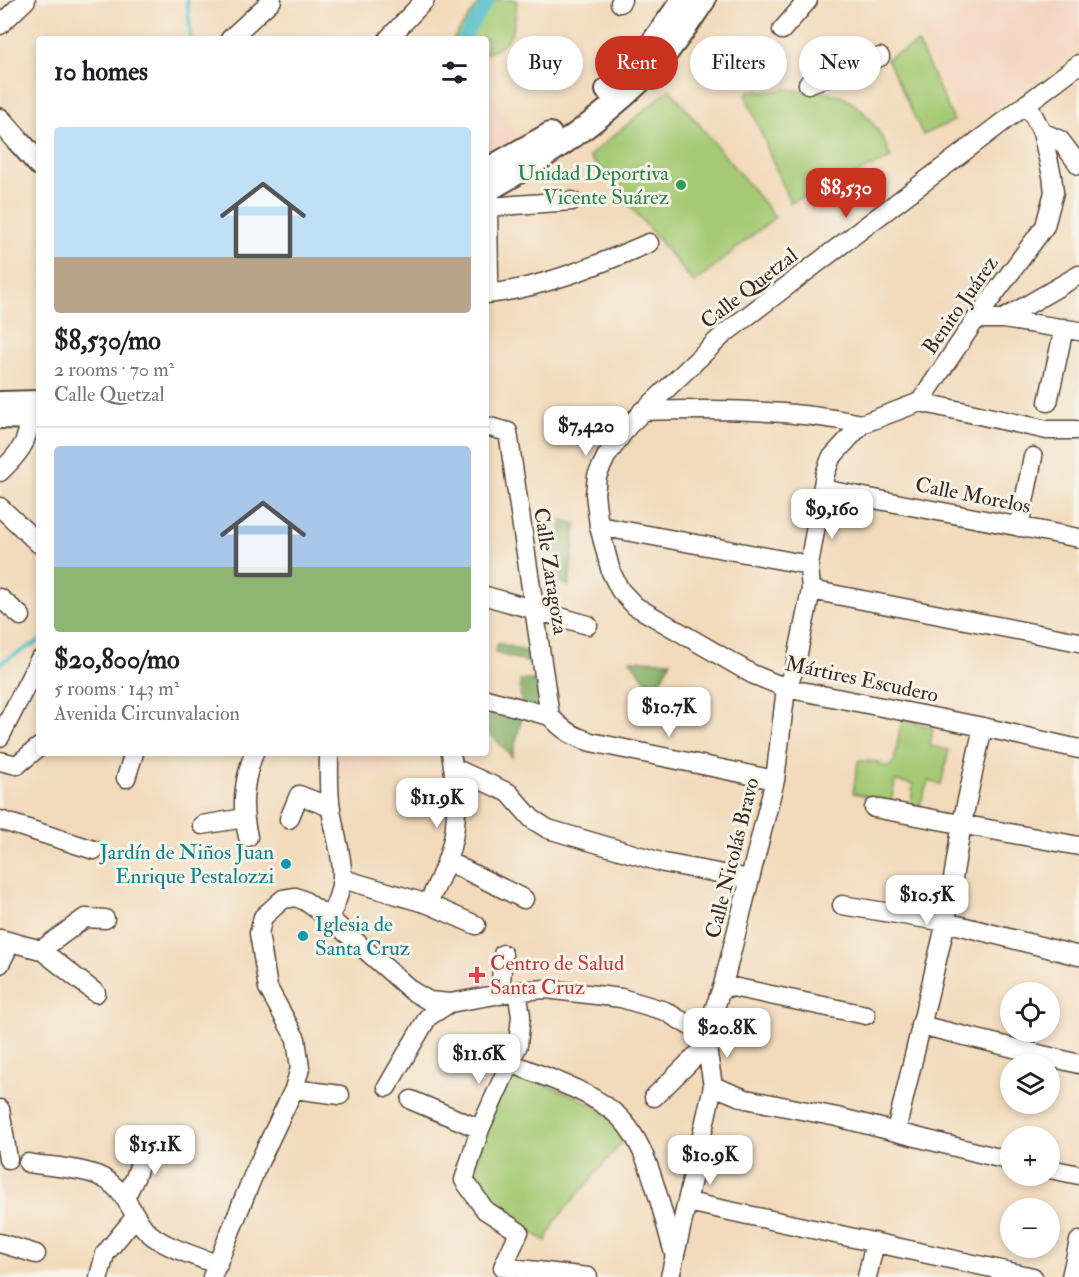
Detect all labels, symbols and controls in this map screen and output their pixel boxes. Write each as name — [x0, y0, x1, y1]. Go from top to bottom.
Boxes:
chip: Buy — [507, 36, 583, 90]
chip: Rent — [595, 36, 678, 90]
chip: Filters — [690, 36, 787, 90]
chip: New — [799, 36, 881, 90]
text: 10 homes — [54, 56, 148, 88]
icon: filters — [438, 56, 471, 89]
place label: Unidad Deportiva Vicente Suárez — [518, 160, 669, 211]
icon: home — [209, 166, 317, 274]
pin: $8,530 — [797, 168, 895, 219]
text: $8,530 — [820, 175, 872, 200]
marker: Unidad Deportiva Vicente Suárez — [674, 178, 688, 192]
street label: Calle Quetzal — [695, 242, 804, 335]
street label: Benito Juárez — [917, 251, 1004, 360]
text: $8,530/mo — [54, 325, 161, 357]
text: 2 rooms · 70 m² — [54, 357, 174, 382]
text: Calle Quetzal — [54, 382, 165, 407]
pin: $7,420 — [537, 406, 635, 457]
text: $7,420 — [558, 413, 614, 438]
street label: Calle Morelos — [913, 471, 1033, 520]
icon: home — [209, 485, 317, 593]
pin: $9,160 — [783, 489, 881, 540]
text: $9,160 — [805, 496, 859, 521]
street label: Calle Zaragoza — [527, 506, 574, 637]
text: $20,800/mo — [54, 644, 180, 676]
street label: Mártires Escudero — [783, 650, 941, 709]
text: 5 rooms · 143 m² — [54, 676, 179, 701]
pin: $10.7K — [620, 687, 718, 738]
text: $10.7K — [642, 694, 696, 719]
text: Avenida Circunvalacion — [54, 701, 240, 726]
street label: Calle Nicolás Bravo — [699, 775, 766, 941]
pin: $11.9K — [388, 778, 486, 829]
text: $11.9K — [410, 785, 464, 810]
place label: Jardín de Niños Juan Enrique Pestalozzi — [99, 839, 274, 890]
marker: Jardín de Niños Juan Enrique Pestalozzi — [279, 857, 293, 871]
pin: $10.5K — [878, 875, 976, 926]
text: $10.5K — [900, 882, 954, 907]
place label: Iglesia de Santa Cruz — [315, 911, 410, 962]
marker: Iglesia de Santa Cruz — [296, 929, 310, 943]
place label: Centro de Salud Santa Cruz — [490, 950, 625, 1001]
marker: Centro de Salud Santa Cruz — [468, 966, 486, 984]
map controls — [1000, 982, 1060, 1258]
button: locate — [1000, 982, 1060, 1042]
pin: $20.8K — [678, 1008, 776, 1059]
text: $20.8K — [698, 1015, 756, 1040]
pin: $11.6K — [430, 1034, 528, 1085]
text: $11.6K — [452, 1041, 506, 1066]
button: layers — [1000, 1054, 1060, 1114]
pin: $15.1K — [106, 1125, 204, 1176]
button: + — [1000, 1126, 1060, 1186]
text: $15.1K — [129, 1132, 181, 1157]
pin: $10.9K — [661, 1135, 759, 1186]
text: $10.9K — [682, 1142, 738, 1167]
button: − — [1000, 1198, 1060, 1258]

